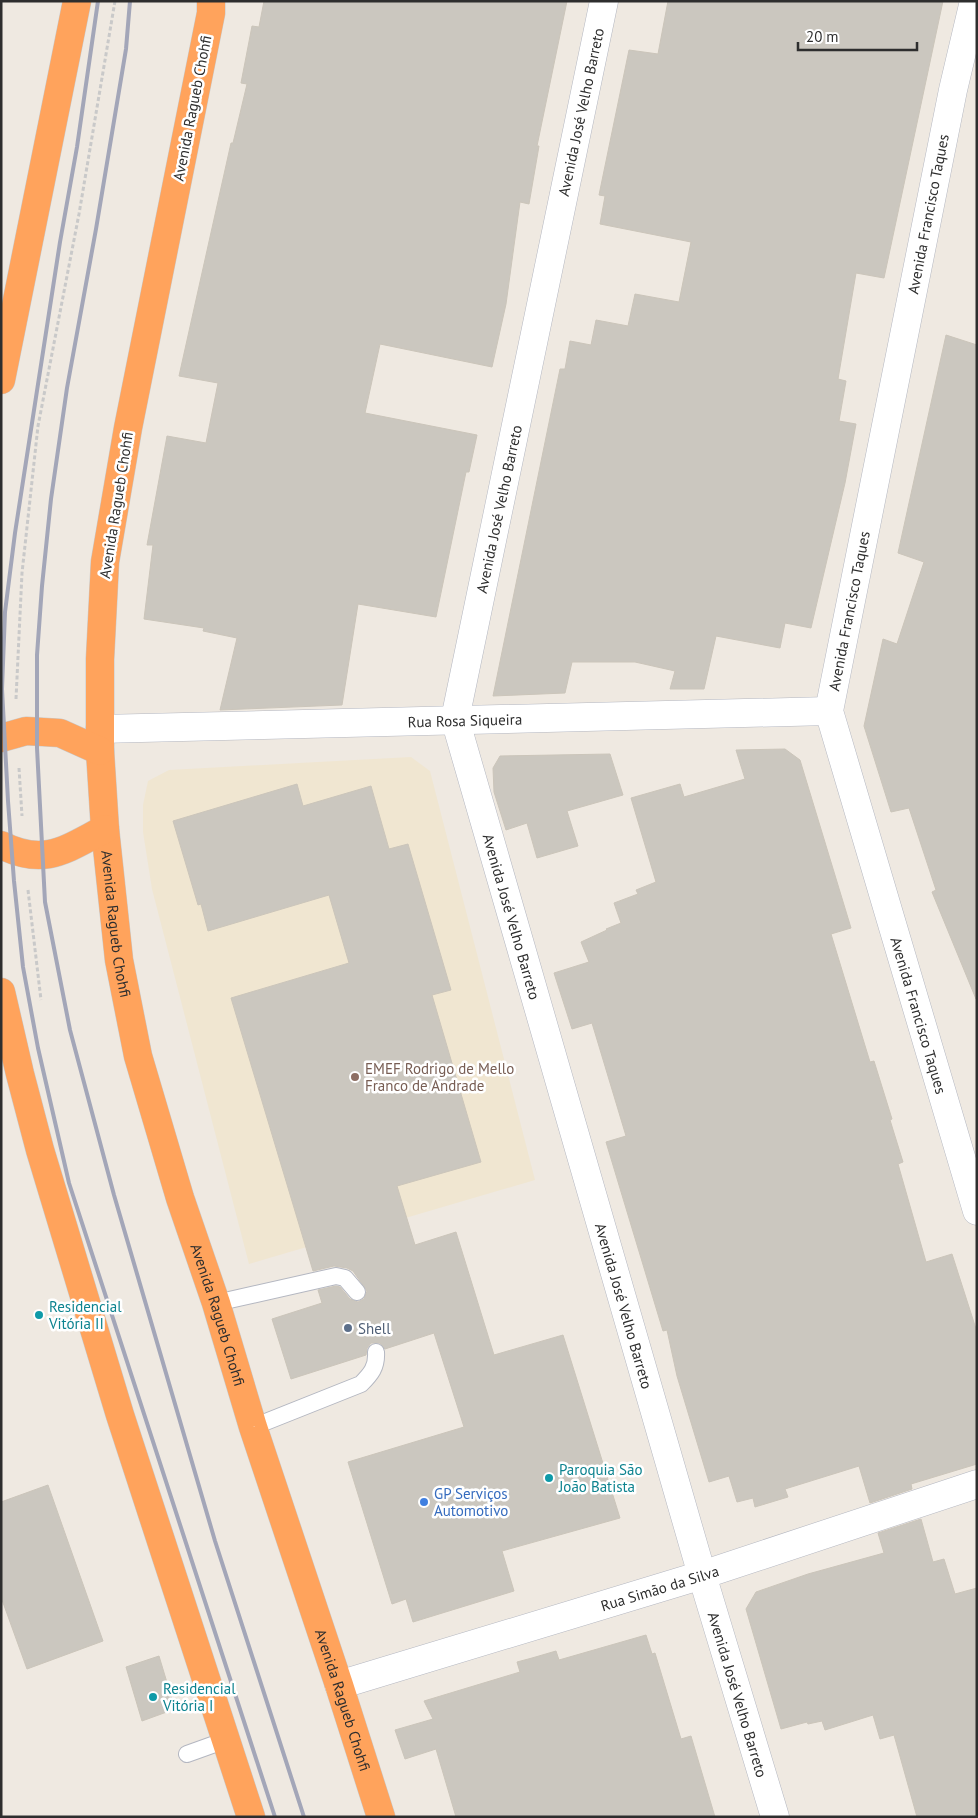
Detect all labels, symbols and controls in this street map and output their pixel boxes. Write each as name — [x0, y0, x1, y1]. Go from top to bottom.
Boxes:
scale bar — [798, 20, 917, 52]
street label: Avenida José Velho Barreto — [554, 26, 608, 198]
text: 20 m — [806, 27, 839, 46]
street label: Avenida Ragueb Chohfi — [169, 34, 215, 182]
street label: Avenida Francisco Taques — [903, 132, 953, 296]
street label: Avenida José Velho Barreto — [472, 423, 526, 595]
street label: Avenida Ragueb Chohfi — [95, 430, 137, 580]
street label: Avenida Francisco Taques — [824, 529, 874, 693]
street label: Rua Rosa Siqueira — [407, 709, 522, 731]
street label: Avenida José Velho Barreto — [479, 832, 545, 1002]
street label: Avenida Ragueb Chohfi — [98, 849, 136, 999]
street label: Avenida Francisco Taques — [887, 935, 951, 1096]
place label: EMEF Rodrigo de Mello Franco de Andrade — [365, 1059, 514, 1095]
marker: EMEF Rodrigo de Mello Franco de Andrade — [349, 1071, 361, 1083]
street label: Avenida José Velho Barreto — [591, 1221, 657, 1391]
street label: Avenida Ragueb Chohfi — [187, 1241, 250, 1388]
place label: Residencial Vitória II — [48, 1297, 122, 1333]
marker: Residencial Vitória II — [33, 1309, 45, 1321]
place label: Shell — [358, 1319, 391, 1338]
marker: Shell — [342, 1322, 354, 1334]
place label: Paroquia São João Batista — [558, 1460, 643, 1496]
marker: Paroquia São João Batista — [543, 1472, 555, 1484]
place label: GP Serviços Automotivo — [434, 1484, 508, 1520]
marker: GP Serviços Automotivo — [418, 1496, 430, 1508]
street label: Rua Simão da Silva — [598, 1561, 721, 1615]
street label: Avenida José Velho Barreto — [704, 1610, 772, 1779]
street label: Avenida Ragueb Chohfi — [311, 1626, 375, 1773]
place label: Residencial Vitória I — [162, 1679, 236, 1715]
marker: Residencial Vitória I — [147, 1691, 159, 1703]

